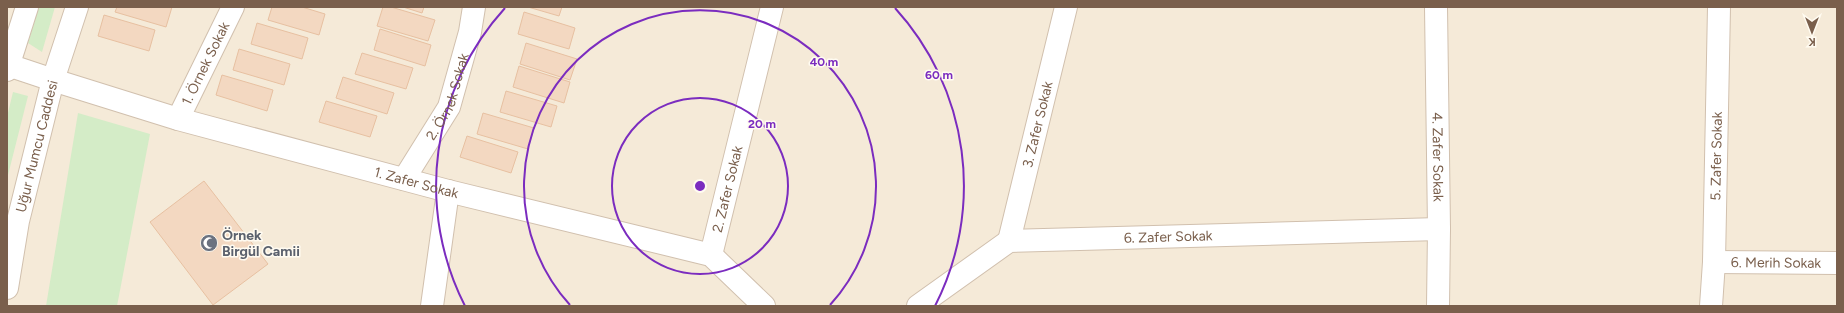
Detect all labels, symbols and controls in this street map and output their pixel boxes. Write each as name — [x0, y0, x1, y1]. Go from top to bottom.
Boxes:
north arrow — [1792, 12, 1832, 52]
street label: 1. Örnek Sokak — [178, 19, 234, 108]
text: K — [1808, 35, 1816, 48]
street label: 2. Örnek Sokak — [422, 51, 473, 143]
text: 40 m — [810, 55, 838, 69]
text: 60 m — [925, 68, 953, 82]
street label: Uğur Mumcu Caddesi — [12, 78, 62, 214]
street label: 3. Zafer Sokak — [1019, 79, 1057, 170]
street label: 5. Zafer Sokak — [1707, 111, 1726, 201]
street label: 4. Zafer Sokak — [1428, 112, 1447, 202]
text: 20 m — [748, 117, 776, 131]
street label: 2. Zafer Sokak — [709, 144, 747, 234]
street label: 1. Zafer Sokak — [372, 164, 460, 202]
centre of rings — [693, 179, 707, 193]
place label: Örnek Birgül Camii — [222, 227, 300, 260]
street label: 6. Zafer Sokak — [1124, 227, 1213, 247]
mosque icon: Örnek Birgül Camii — [199, 233, 219, 253]
street label: 6. Merih Sokak — [1731, 254, 1821, 272]

